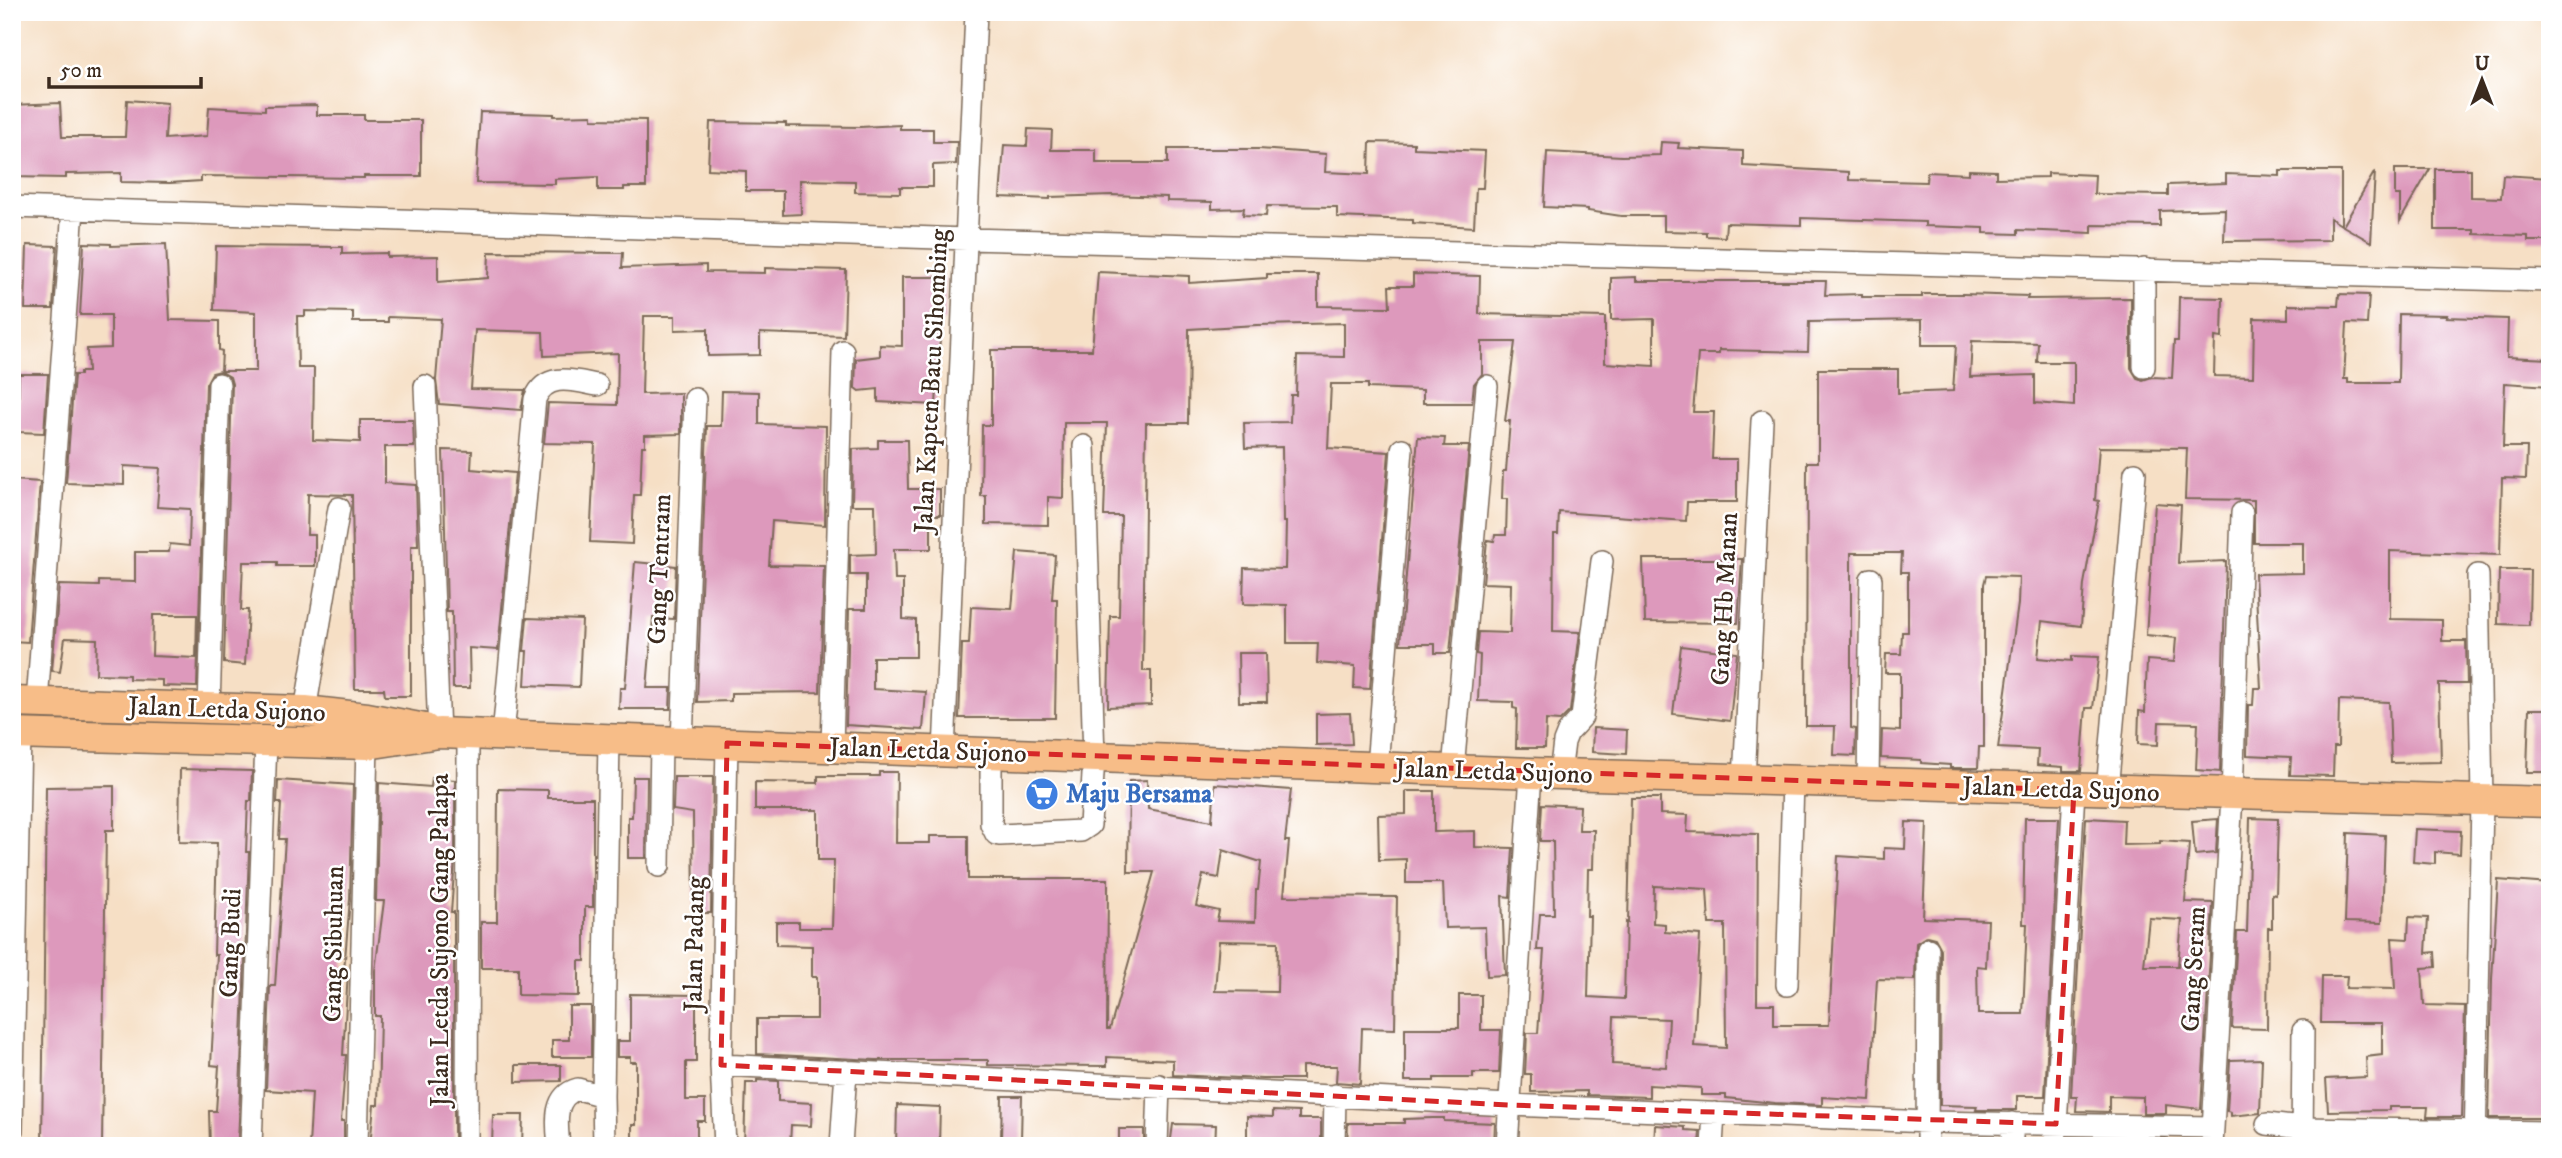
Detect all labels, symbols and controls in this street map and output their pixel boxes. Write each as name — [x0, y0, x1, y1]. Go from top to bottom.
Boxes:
scale bar — [49, 46, 201, 90]
north arrow — [2446, 46, 2516, 116]
text: U — [2475, 53, 2490, 76]
text: 50 m — [60, 58, 102, 84]
street label: Jalan Kapten Batu Sihombing — [907, 228, 956, 536]
street label: Gang Tentram — [641, 493, 679, 645]
street label: Gang Hb Manan — [1704, 511, 1746, 687]
street label: Jalan Letda Sujono — [126, 690, 326, 730]
street label: Jalan Letda Sujono — [827, 731, 1027, 771]
street label: Jalan Letda Sujono — [1393, 752, 1593, 792]
street label: Jalan Letda Sujono — [1960, 770, 2160, 810]
street label: Jalan Letda Sujono Gang Palapa — [424, 773, 457, 1109]
supermarket icon: Maju Bersama — [1023, 775, 1061, 813]
place label: Maju Bersama — [1066, 778, 1213, 811]
street label: Gang Sibuhuan — [316, 865, 352, 1023]
street label: Jalan Padang — [677, 876, 713, 1014]
street label: Gang Budi — [213, 888, 249, 998]
street label: Gang Seram — [2174, 905, 2214, 1033]

